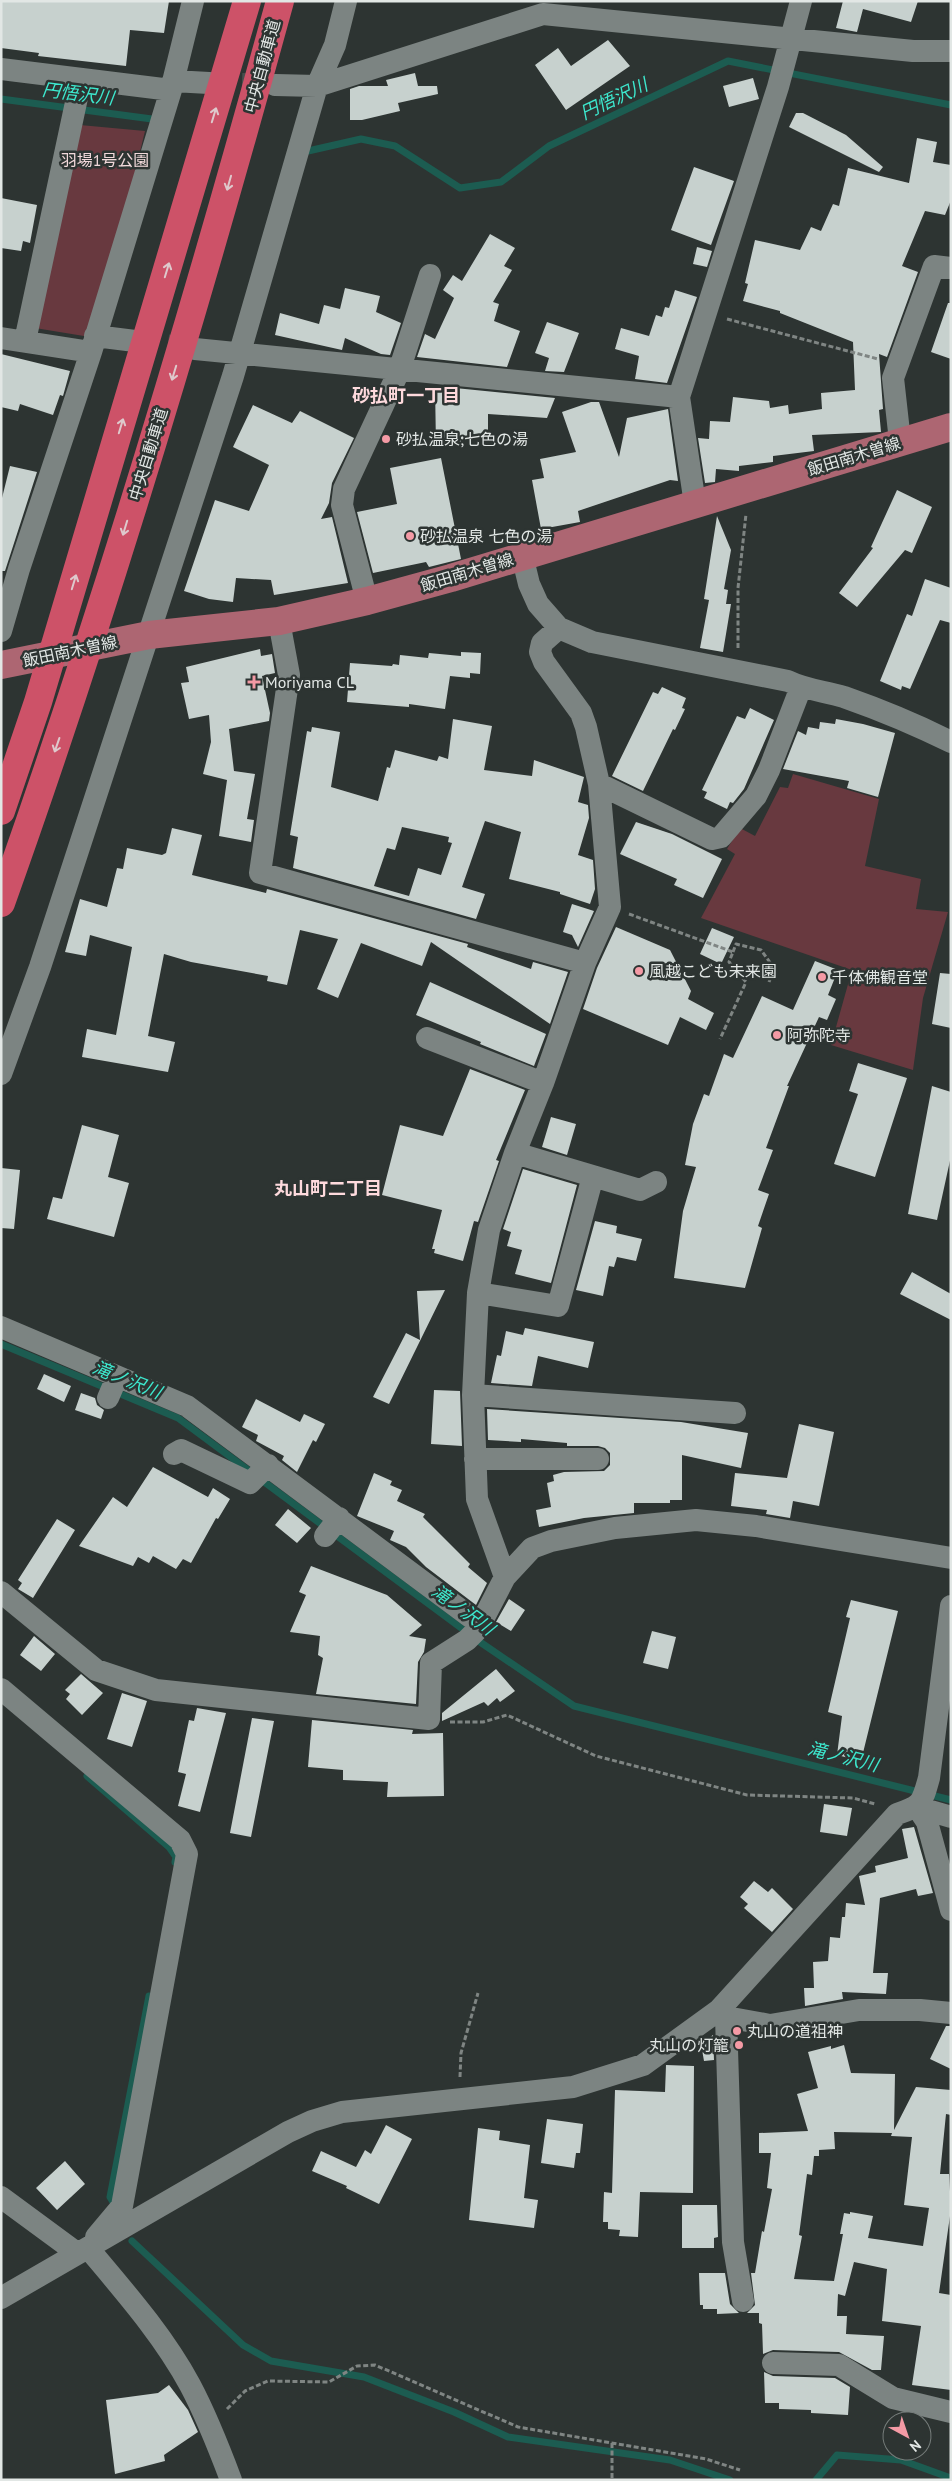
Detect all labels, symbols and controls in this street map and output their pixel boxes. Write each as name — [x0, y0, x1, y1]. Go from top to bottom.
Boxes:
street label: 中央自動車道 — [240, 17, 284, 115]
water label: 円悟沢川 — [576, 72, 653, 124]
water label: 円悟沢川 — [41, 78, 117, 110]
one-way arrow — [210, 107, 220, 123]
park label: 羽場1号公園 — [61, 150, 149, 170]
one-way arrow — [224, 175, 234, 191]
one-way arrow — [163, 263, 173, 279]
one-way arrow — [168, 364, 178, 380]
district label: 砂払町一丁目 — [352, 384, 460, 407]
street label: 中央自動車道 — [124, 405, 172, 503]
one-way arrow — [116, 418, 126, 434]
place label: 砂払温泉;七色の湯 — [396, 429, 528, 449]
street label: 飯田南木曽線 — [805, 432, 903, 480]
marker: 砂払温泉;七色の湯 — [380, 433, 392, 445]
one-way arrow — [120, 519, 130, 535]
place label: 砂払温泉 七色の湯 — [420, 526, 552, 546]
marker: 砂払温泉 七色の湯 — [404, 530, 416, 542]
street label: 飯田南木曽線 — [418, 548, 516, 596]
one-way arrow — [70, 574, 79, 590]
street label: 飯田南木曽線 — [21, 631, 119, 671]
place label: Moriyama CL — [265, 672, 354, 692]
marker: Moriyama CL — [247, 675, 261, 689]
one-way arrow — [52, 737, 62, 753]
place label: 風越こども未来園 — [649, 961, 777, 981]
marker: 風越こども未来園 — [633, 965, 645, 977]
place label: 千体佛観音堂 — [832, 967, 928, 987]
marker: 千体佛観音堂 — [816, 971, 828, 983]
place label: 阿弥陀寺 — [787, 1025, 851, 1045]
marker: 阿弥陀寺 — [771, 1029, 783, 1041]
district label: 丸山町二丁目 — [274, 1177, 382, 1200]
water label: 滝ノ沢川 — [90, 1355, 167, 1404]
water label: 滝ノ沢川 — [427, 1579, 501, 1641]
water label: 滝ノ沢川 — [805, 1737, 883, 1777]
place label: 丸山の道祖神 — [747, 2021, 843, 2041]
marker: 丸山の道祖神 — [731, 2025, 743, 2037]
place label: 丸山の灯籠 — [649, 2035, 729, 2055]
marker: 丸山の灯籠 — [733, 2039, 745, 2051]
north arrow — [882, 2411, 932, 2461]
text: N — [906, 2436, 925, 2456]

